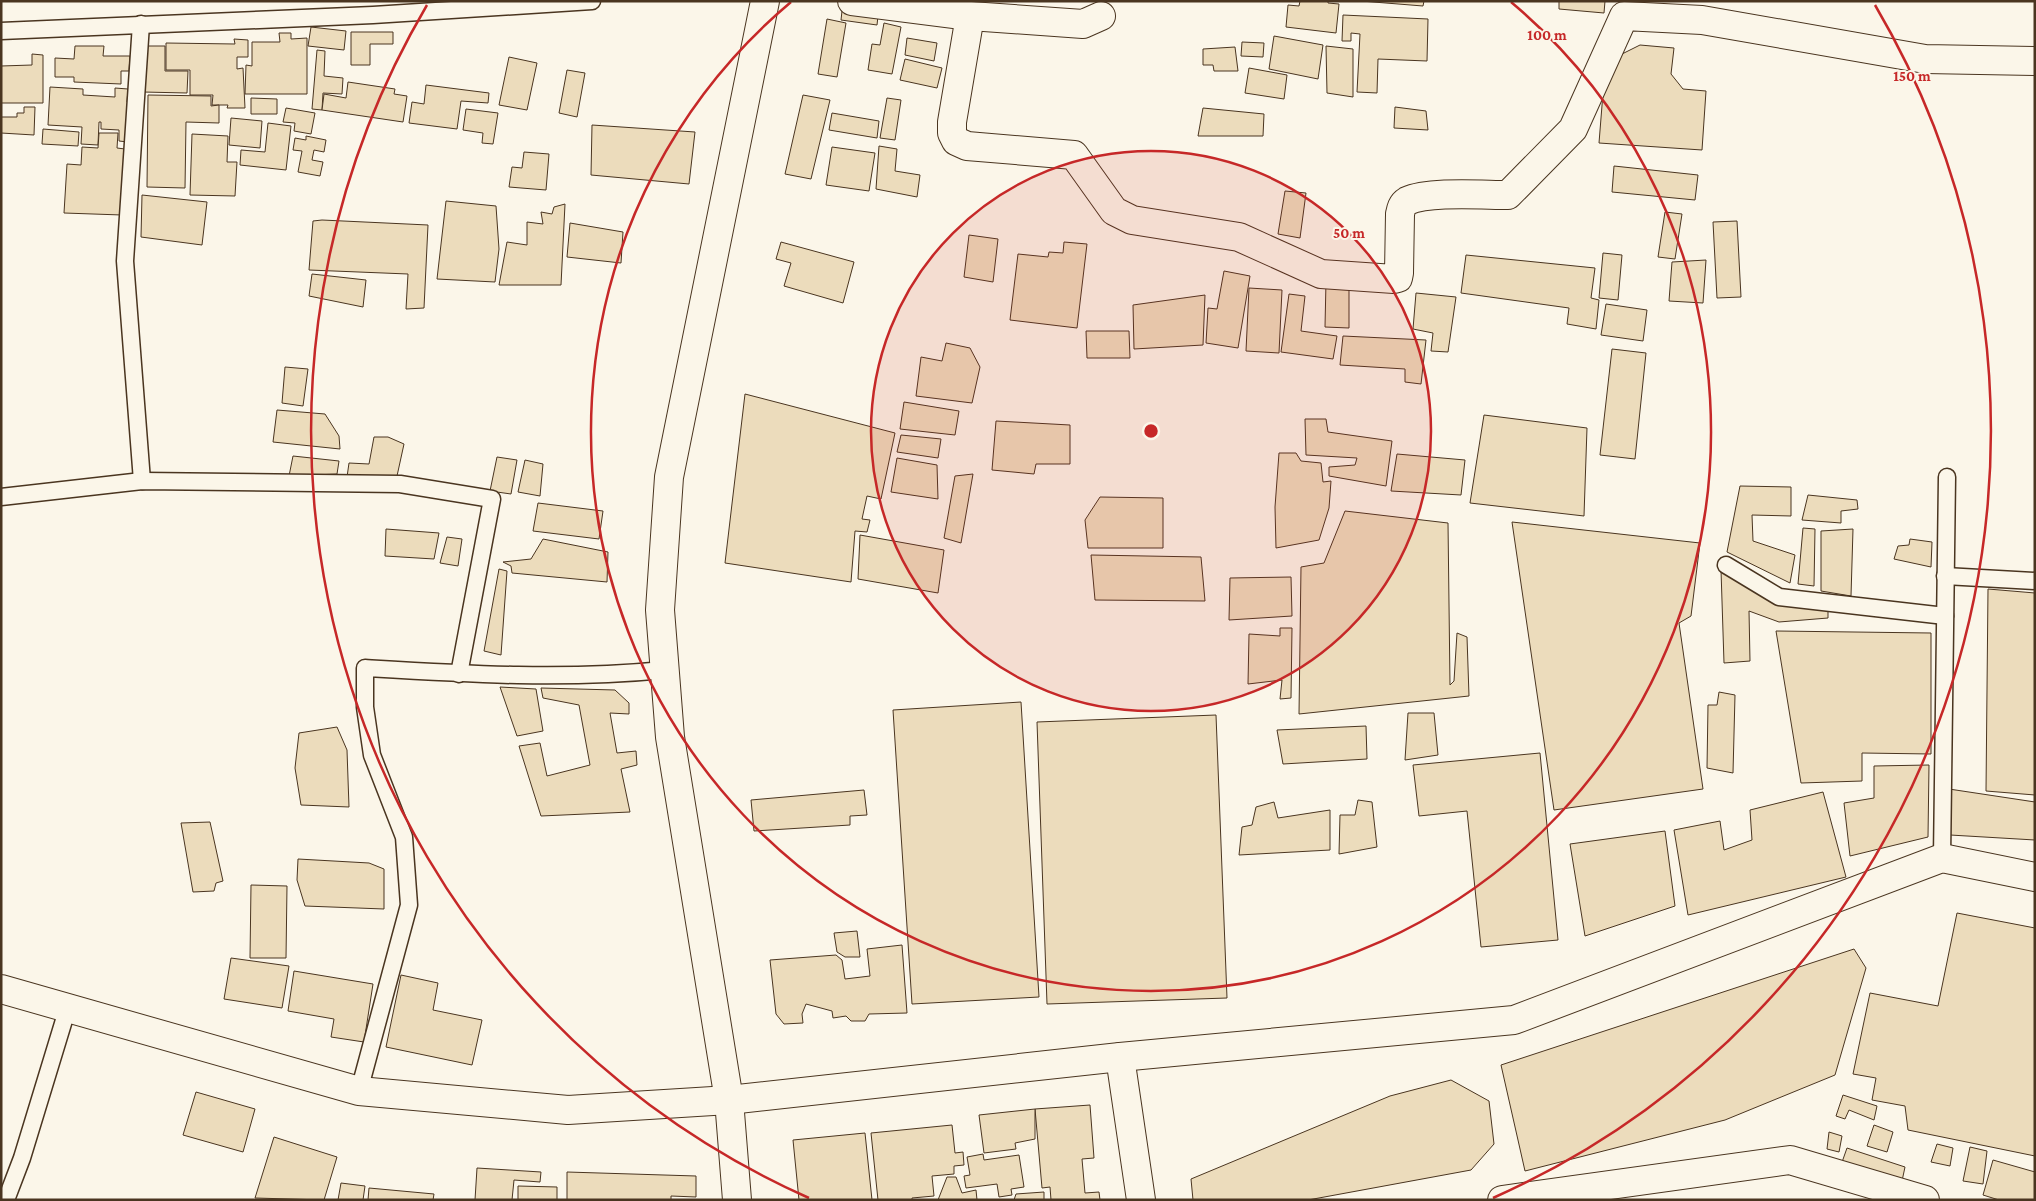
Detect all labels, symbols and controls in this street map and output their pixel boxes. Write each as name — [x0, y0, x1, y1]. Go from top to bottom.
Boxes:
text: 100 m — [1527, 27, 1567, 43]
text: 150 m — [1893, 68, 1931, 84]
text: 50 m — [1333, 225, 1365, 241]
centre of rings — [1142, 422, 1160, 440]

